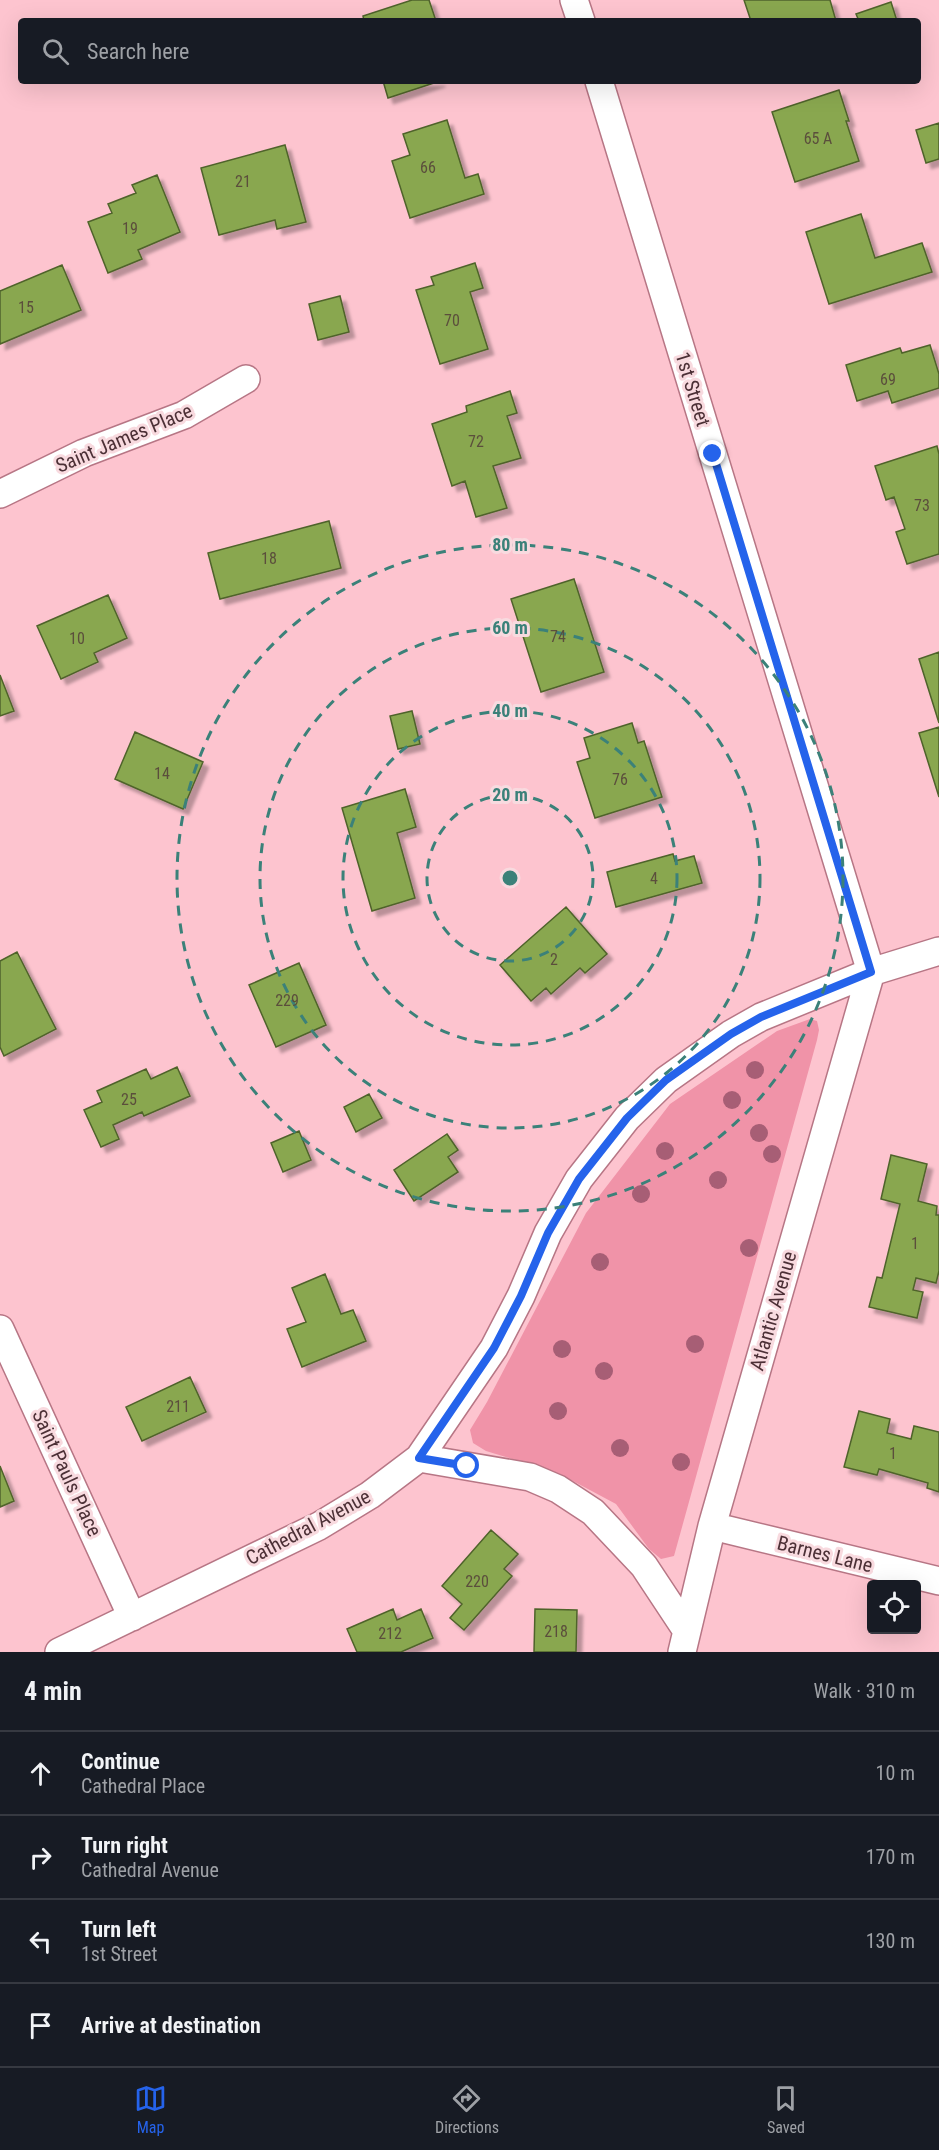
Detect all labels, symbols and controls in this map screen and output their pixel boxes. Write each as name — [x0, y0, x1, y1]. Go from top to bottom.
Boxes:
search box — [18, 18, 921, 84]
icon: search — [39, 35, 72, 68]
text: Search here — [87, 39, 189, 64]
house number: 65 A — [804, 129, 832, 148]
house number: 66 — [420, 158, 436, 177]
house number: 21 — [235, 172, 251, 191]
house number: 19 — [122, 219, 138, 238]
house number: 15 — [18, 298, 34, 317]
house number: 70 — [444, 311, 460, 330]
street label: 1st Street — [670, 349, 716, 429]
house number: 69 — [880, 370, 896, 389]
street label: Saint James Place — [52, 398, 196, 478]
house number: 72 — [468, 432, 484, 451]
route end — [699, 440, 725, 466]
house number: 73 — [914, 496, 930, 515]
text: 80 m — [492, 534, 528, 555]
house number: 18 — [261, 549, 277, 568]
text: 60 m — [492, 617, 528, 638]
house number: 74 — [550, 627, 566, 646]
house number: 10 — [69, 629, 85, 648]
text: 40 m — [492, 700, 528, 721]
house number: 14 — [154, 764, 170, 783]
house number: 76 — [612, 770, 628, 789]
text: 20 m — [492, 784, 528, 805]
centre of rings — [500, 868, 520, 888]
house number: 4 — [650, 869, 658, 888]
house number: 2 — [550, 950, 558, 969]
house number: 229 — [275, 991, 299, 1010]
house number: 25 — [121, 1090, 137, 1109]
house number: 1 — [911, 1234, 919, 1253]
street label: Atlantic Avenue — [745, 1249, 801, 1373]
house number: 211 — [166, 1397, 190, 1416]
street label: Saint Pauls Place — [27, 1406, 107, 1540]
house number: 1 — [889, 1444, 897, 1463]
route start — [453, 1452, 479, 1478]
street label: Cathedral Avenue — [242, 1484, 374, 1570]
street label: Barnes Lane — [775, 1531, 875, 1577]
house number: 220 — [465, 1572, 489, 1591]
map controls — [867, 1580, 921, 1634]
button: locate — [867, 1580, 921, 1634]
house number: 218 — [544, 1622, 568, 1641]
house number: 212 — [378, 1624, 402, 1643]
text: 4 min — [24, 1676, 82, 1706]
text: Walk · 310 m — [814, 1679, 915, 1703]
text: Continue — [81, 1749, 160, 1774]
icon: ahead — [24, 1757, 57, 1790]
text: 10 m — [876, 1761, 915, 1785]
text: Cathedral Place — [81, 1774, 205, 1798]
text: Turn right — [81, 1833, 168, 1858]
icon: right — [24, 1841, 57, 1874]
text: 170 m — [866, 1845, 915, 1869]
text: Cathedral Avenue — [81, 1858, 219, 1882]
text: Turn left — [81, 1917, 156, 1942]
icon: left — [24, 1925, 57, 1958]
text: 130 m — [866, 1929, 915, 1953]
text: 1st Street — [81, 1942, 157, 1966]
icon: arrive — [24, 2009, 57, 2042]
text: Arrive at destination — [81, 2013, 261, 2038]
tab: Map — [134, 2082, 167, 2137]
tab: Directions — [435, 2082, 499, 2137]
tab: Saved — [767, 2082, 805, 2137]

